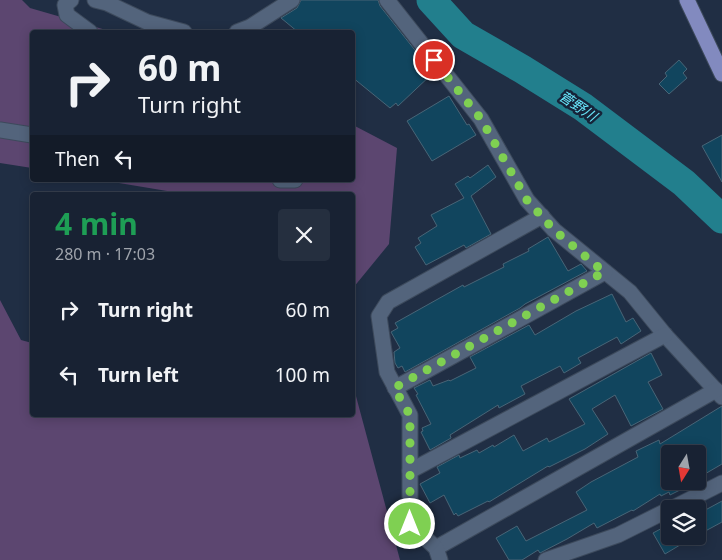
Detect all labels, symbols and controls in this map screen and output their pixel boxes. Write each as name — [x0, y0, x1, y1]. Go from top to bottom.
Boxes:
pin — [413, 39, 455, 81]
text: 60 m — [138, 44, 221, 91]
icon: arrive — [420, 46, 448, 74]
icon: right — [55, 50, 120, 115]
water label: 菅野川 — [556, 86, 603, 126]
text: Turn right — [138, 89, 241, 119]
icon: left — [110, 145, 138, 173]
text: Then — [55, 146, 100, 172]
text: 4 min — [55, 203, 138, 244]
button: close — [278, 209, 330, 261]
text: 280 m · 17:03 — [55, 243, 155, 265]
icon: right — [55, 296, 83, 324]
text: Turn right — [98, 297, 193, 323]
text: 60 m — [286, 297, 330, 323]
icon: left — [55, 361, 83, 389]
text: Turn left — [98, 362, 179, 388]
text: 100 m — [275, 362, 330, 388]
north arrow — [661, 445, 706, 490]
map controls — [661, 445, 706, 545]
position arrow — [383, 497, 435, 549]
button: layers — [661, 500, 706, 545]

